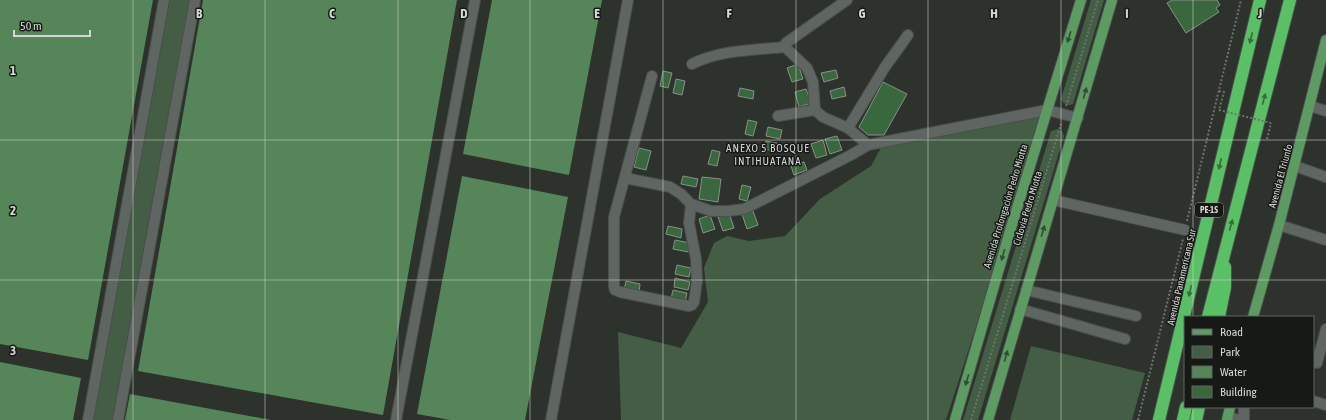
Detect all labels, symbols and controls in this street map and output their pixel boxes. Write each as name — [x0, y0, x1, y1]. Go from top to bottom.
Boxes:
text: B — [196, 6, 203, 21]
text: C — [329, 6, 335, 21]
text: D — [460, 6, 468, 21]
text: E — [594, 6, 600, 21]
text: F — [726, 6, 732, 21]
text: G — [859, 6, 866, 21]
text: H — [990, 6, 998, 21]
text: I — [1125, 6, 1129, 21]
text: J — [1257, 6, 1262, 21]
scale bar — [14, 12, 90, 38]
text: 50 m — [20, 19, 42, 33]
one-way arrow — [1066, 31, 1072, 43]
one-way arrow — [1247, 32, 1253, 44]
text: 1 — [10, 63, 16, 78]
one-way arrow — [1082, 87, 1088, 99]
one-way arrow — [1261, 93, 1267, 105]
district label: ANEXO 5 BOSQUE INTIHUATANA — [726, 142, 810, 167]
street label: Avenida Prolongación Pedro Miotta — [981, 143, 1030, 269]
street label: Avenida El Triunfo — [1267, 143, 1294, 209]
one-way arrow — [1217, 158, 1223, 171]
street label: Ciclovía Pedro Miotta — [1011, 169, 1044, 247]
text: 2 — [10, 203, 16, 218]
road number: PE-1S — [1195, 203, 1223, 217]
one-way arrow — [1228, 219, 1234, 231]
one-way arrow — [1040, 225, 1046, 237]
street label: Avenida Panamericana Sur — [1165, 227, 1198, 326]
one-way arrow — [1000, 249, 1006, 261]
one-way arrow — [1187, 285, 1193, 297]
legend — [1184, 316, 1314, 408]
text: Road — [1220, 325, 1243, 339]
text: 3 — [10, 343, 16, 358]
text: Park — [1220, 345, 1241, 359]
one-way arrow — [1003, 349, 1009, 361]
text: Water — [1220, 365, 1247, 379]
one-way arrow — [964, 374, 970, 386]
text: Building — [1220, 385, 1258, 399]

